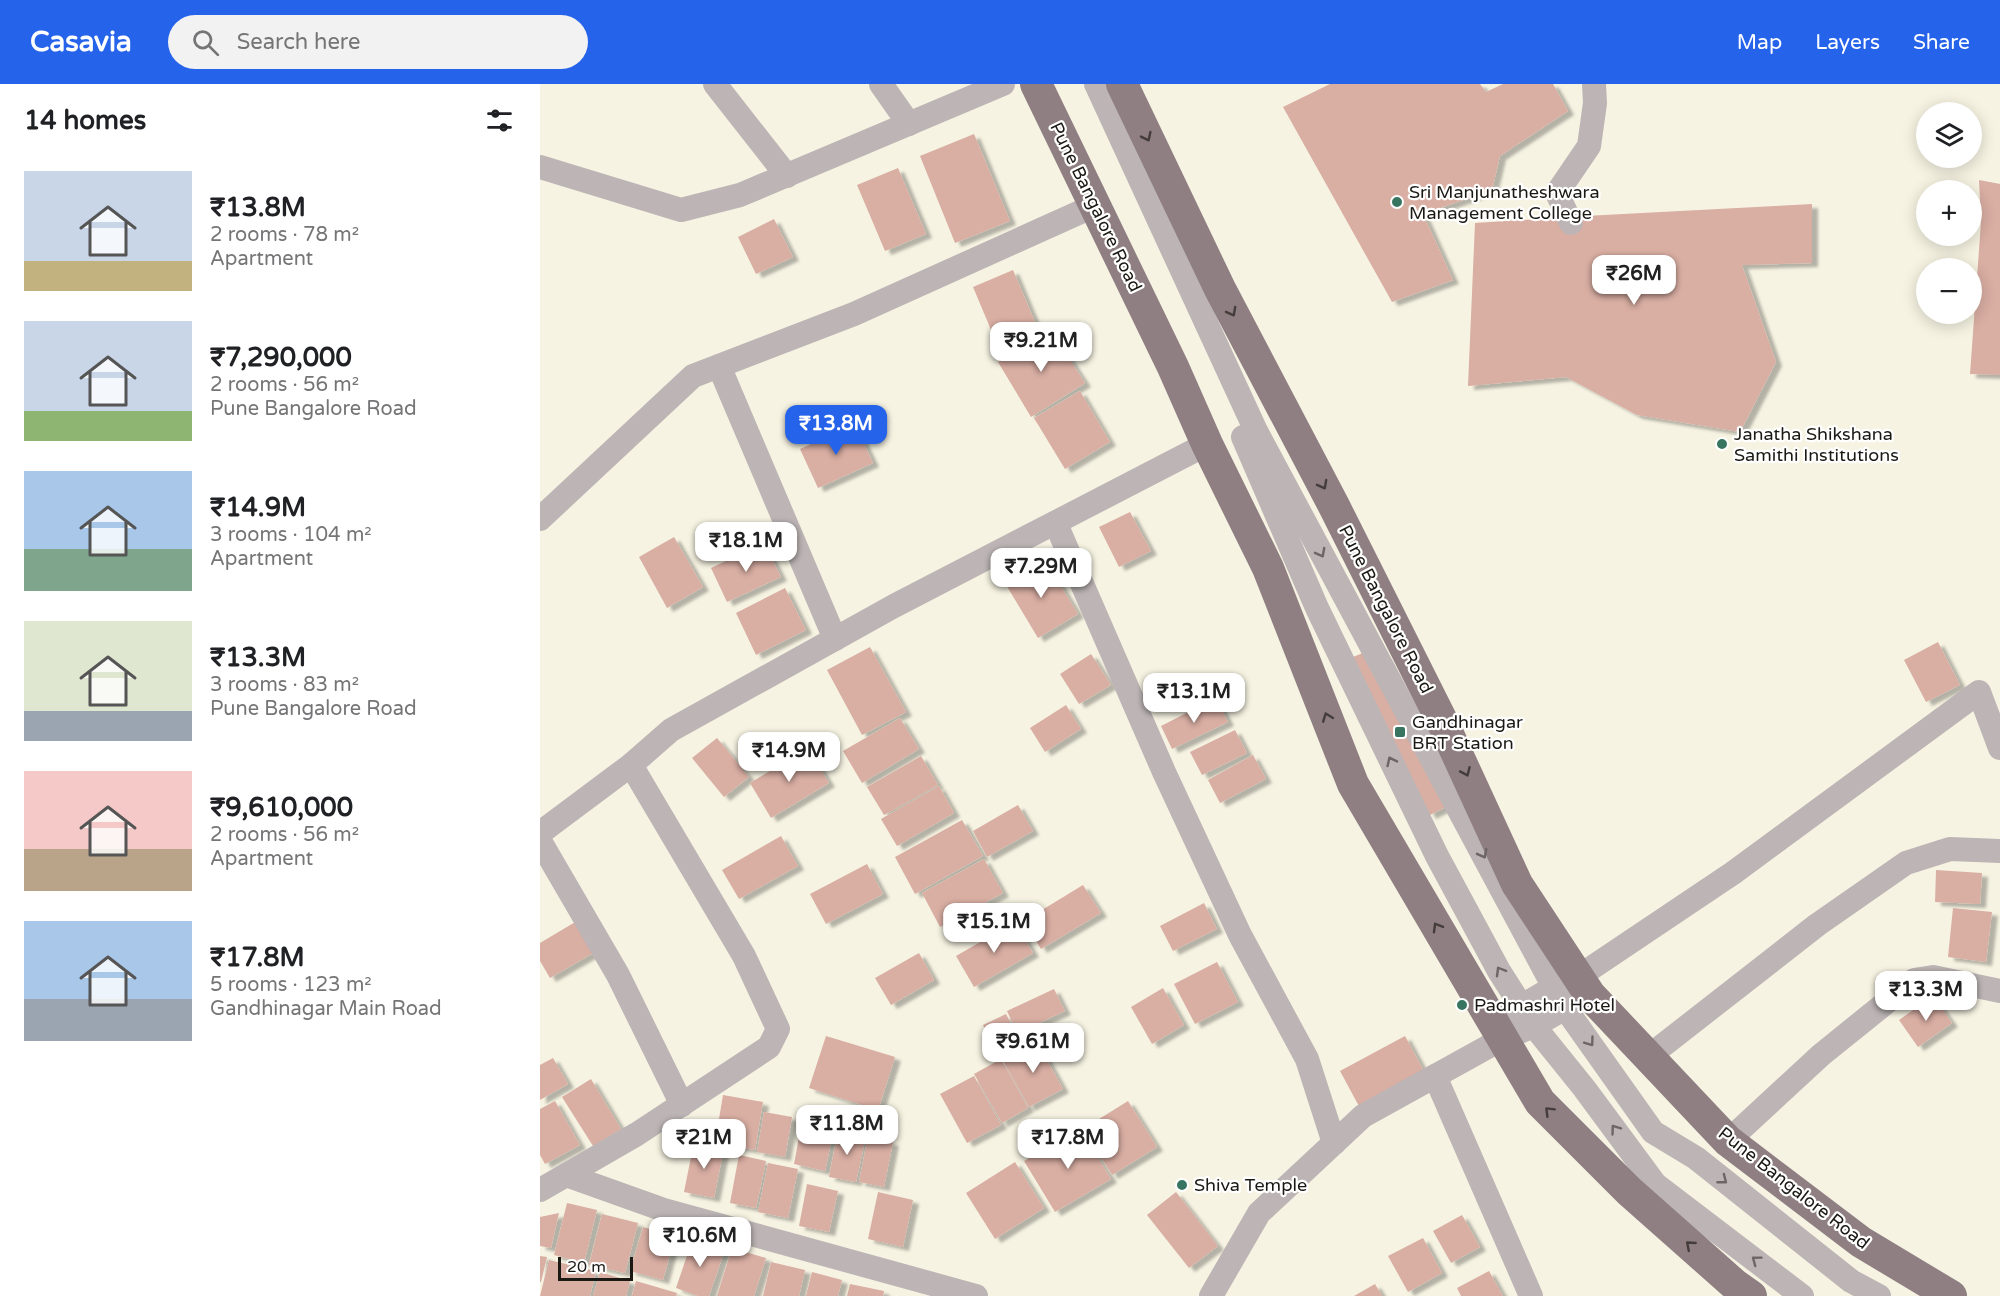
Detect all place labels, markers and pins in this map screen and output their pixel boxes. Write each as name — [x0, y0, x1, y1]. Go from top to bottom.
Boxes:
place label: Sri Manjunatheshwara Management College — [1409, 181, 1600, 224]
marker: Sri Manjunatheshwara Management College — [1390, 195, 1404, 209]
pin: ₹26M — [1598, 255, 1670, 306]
pin: ₹9.21M — [992, 322, 1090, 373]
pin: ₹13.8M — [787, 405, 885, 456]
place label: Janatha Shikshana Samithi Institutions — [1734, 423, 1899, 466]
marker: Janatha Shikshana Samithi Institutions — [1715, 437, 1729, 451]
pin: ₹18.1M — [697, 522, 795, 573]
pin: ₹7.29M — [992, 548, 1090, 599]
pin: ₹13.1M — [1145, 673, 1243, 724]
place label: Gandhinagar BRT Station — [1412, 711, 1523, 754]
marker: Gandhinagar BRT Station — [1393, 725, 1407, 739]
pin: ₹14.9M — [740, 732, 838, 783]
pin: ₹15.1M — [945, 903, 1043, 954]
pin: ₹13.3M — [1877, 971, 1975, 1022]
place label: Padmashri Hotel — [1474, 994, 1615, 1016]
marker: Padmashri Hotel — [1455, 998, 1469, 1012]
pin: ₹9.61M — [984, 1023, 1082, 1074]
pin: ₹11.8M — [798, 1105, 896, 1156]
pin: ₹21M — [668, 1119, 740, 1170]
pin: ₹17.8M — [1019, 1119, 1117, 1170]
place label: Shiva Temple — [1194, 1174, 1307, 1196]
marker: Shiva Temple — [1175, 1178, 1189, 1192]
pin: ₹10.6M — [651, 1217, 749, 1268]

